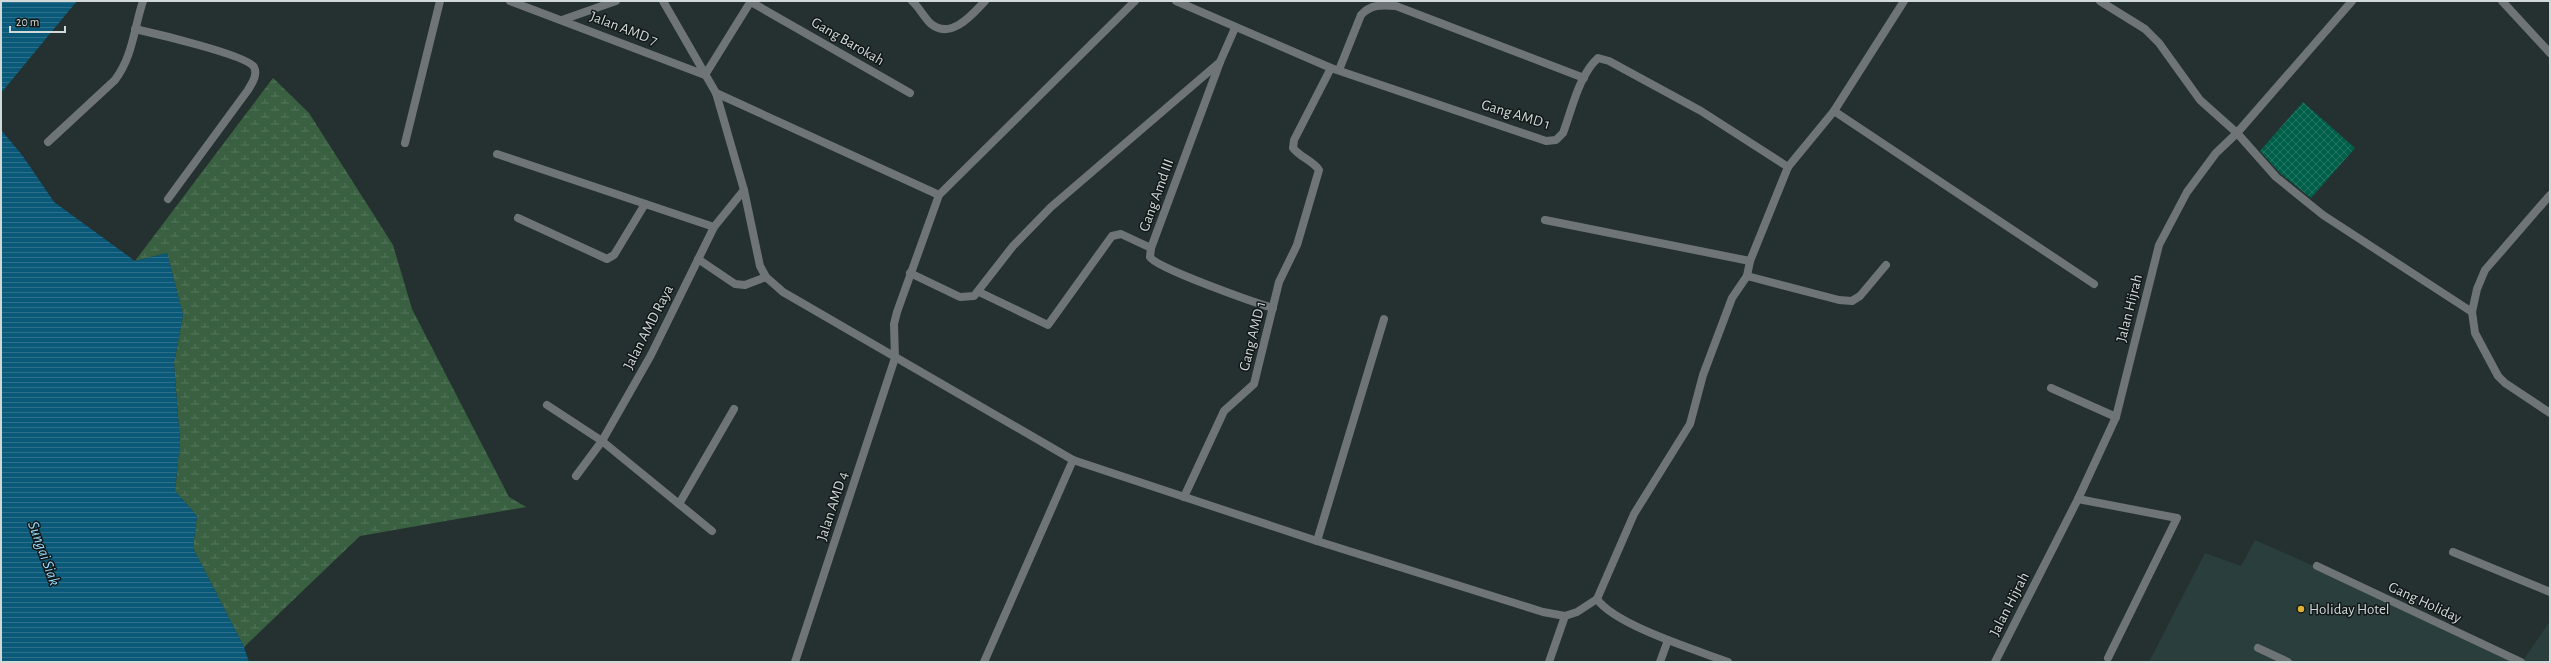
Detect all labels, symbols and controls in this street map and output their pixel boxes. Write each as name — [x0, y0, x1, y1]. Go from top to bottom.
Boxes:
scale bar — [10, 8, 65, 34]
street label: Jalan AMD 7 — [588, 9, 660, 48]
street label: Gang Barokah — [809, 15, 887, 68]
text: 20 m — [16, 16, 39, 28]
street label: Gang AMD 1 — [1480, 97, 1552, 132]
street label: Gang Amd III — [1136, 157, 1177, 233]
street label: Jalan Hijrah — [2114, 273, 2145, 344]
street label: Jalan AMD Raya — [621, 283, 676, 372]
street label: Gang AMD 1 — [1237, 300, 1268, 372]
street label: Jalan AMD 4 — [814, 470, 851, 543]
water label: Sungai Siak — [25, 519, 63, 588]
street label: Jalan Hijrah — [1987, 570, 2032, 638]
street label: Gang Holiday — [2386, 579, 2464, 626]
place label: Holiday Hotel — [2309, 602, 2390, 617]
marker: Holiday Hotel — [2296, 604, 2306, 614]

